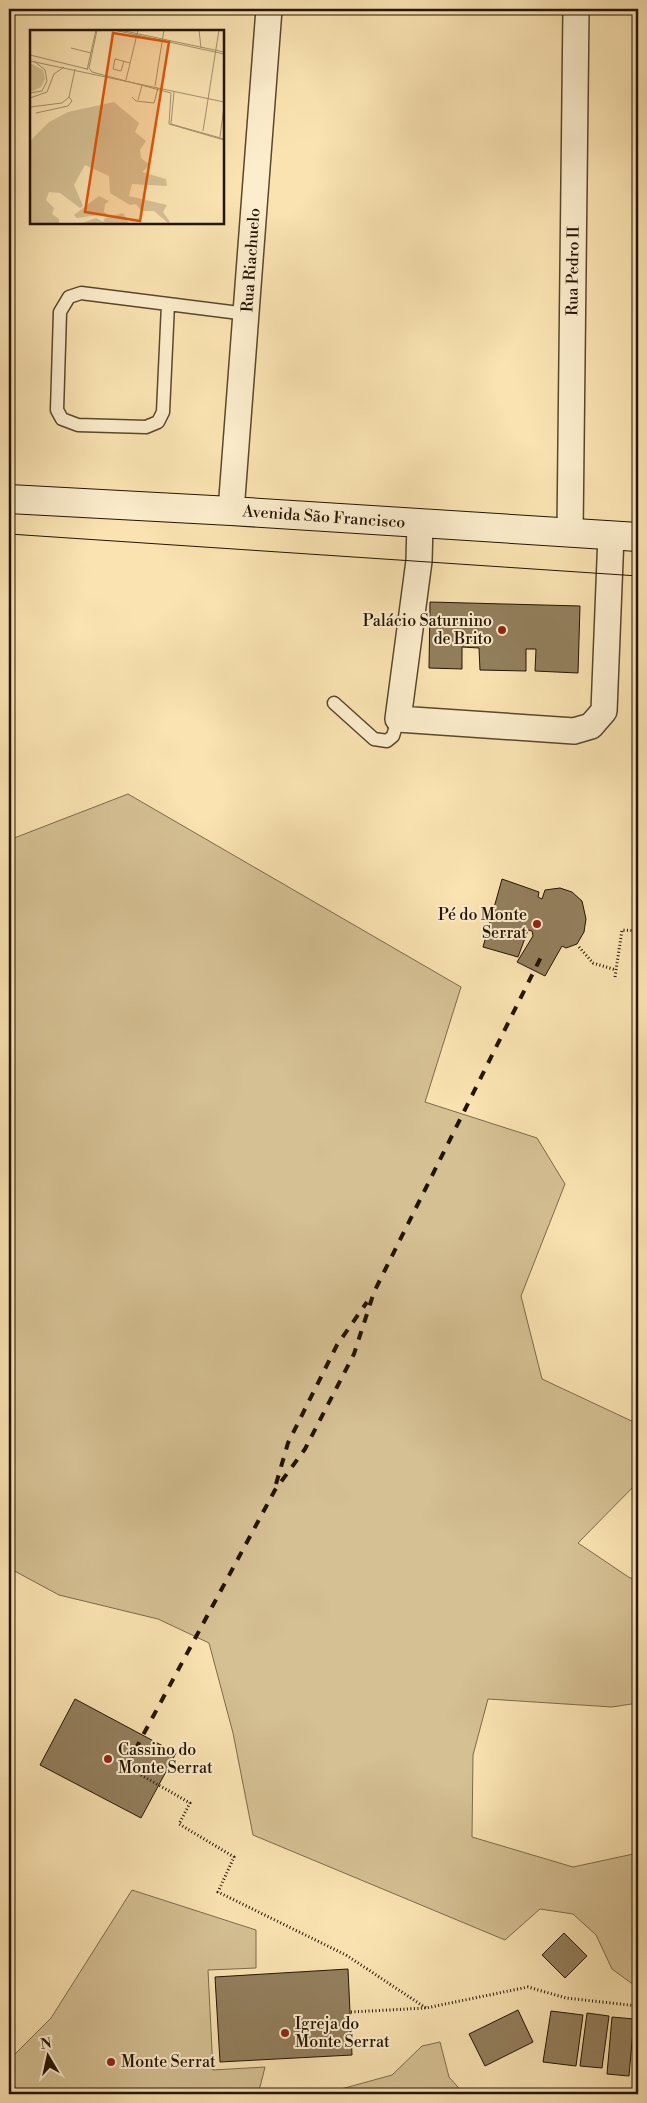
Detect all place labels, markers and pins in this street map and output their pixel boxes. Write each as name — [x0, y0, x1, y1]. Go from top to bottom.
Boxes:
place label: Palácio Saturnino de Brito — [363, 611, 492, 649]
marker: Palácio Saturnino de Brito — [496, 624, 508, 636]
place label: Pé do Monte Serrat — [438, 905, 527, 943]
marker: Pé do Monte Serrat — [531, 918, 543, 930]
place label: Cassino do Monte Serrat — [118, 1740, 213, 1778]
marker: Cassino do Monte Serrat — [102, 1753, 114, 1765]
place label: Igreja do Monte Serrat — [295, 2014, 390, 2052]
marker: Igreja do Monte Serrat — [279, 2027, 291, 2039]
place label: Monte Serrat — [121, 2052, 216, 2072]
marker: Monte Serrat — [105, 2056, 117, 2068]

